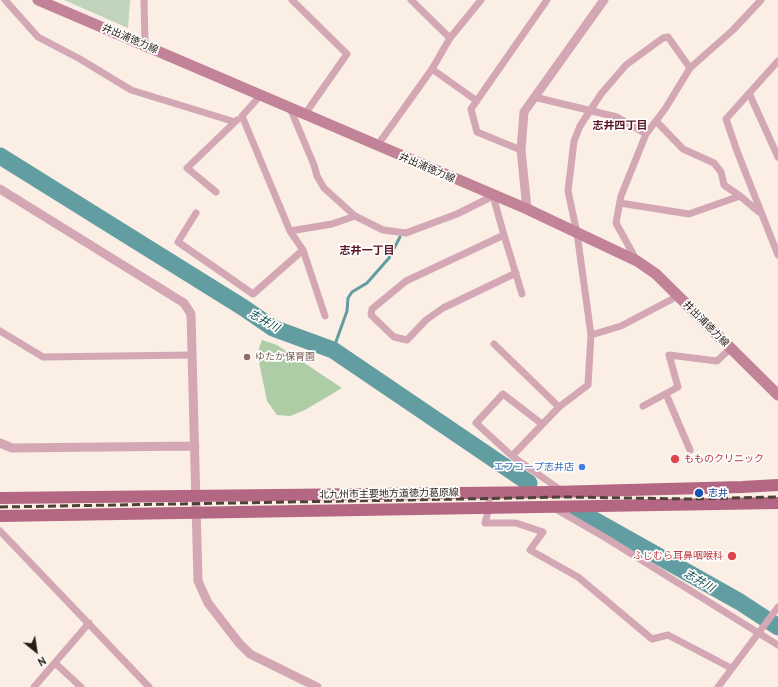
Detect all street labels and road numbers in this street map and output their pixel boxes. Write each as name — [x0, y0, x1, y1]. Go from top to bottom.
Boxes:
street label: 井出浦徳力線 — [100, 22, 160, 56]
street label: 井出浦徳力線 — [397, 151, 457, 185]
street label: 井出浦徳力線 — [681, 299, 731, 349]
street label: 北九州市主要地方道徳力葛原線 — [319, 487, 459, 501]

